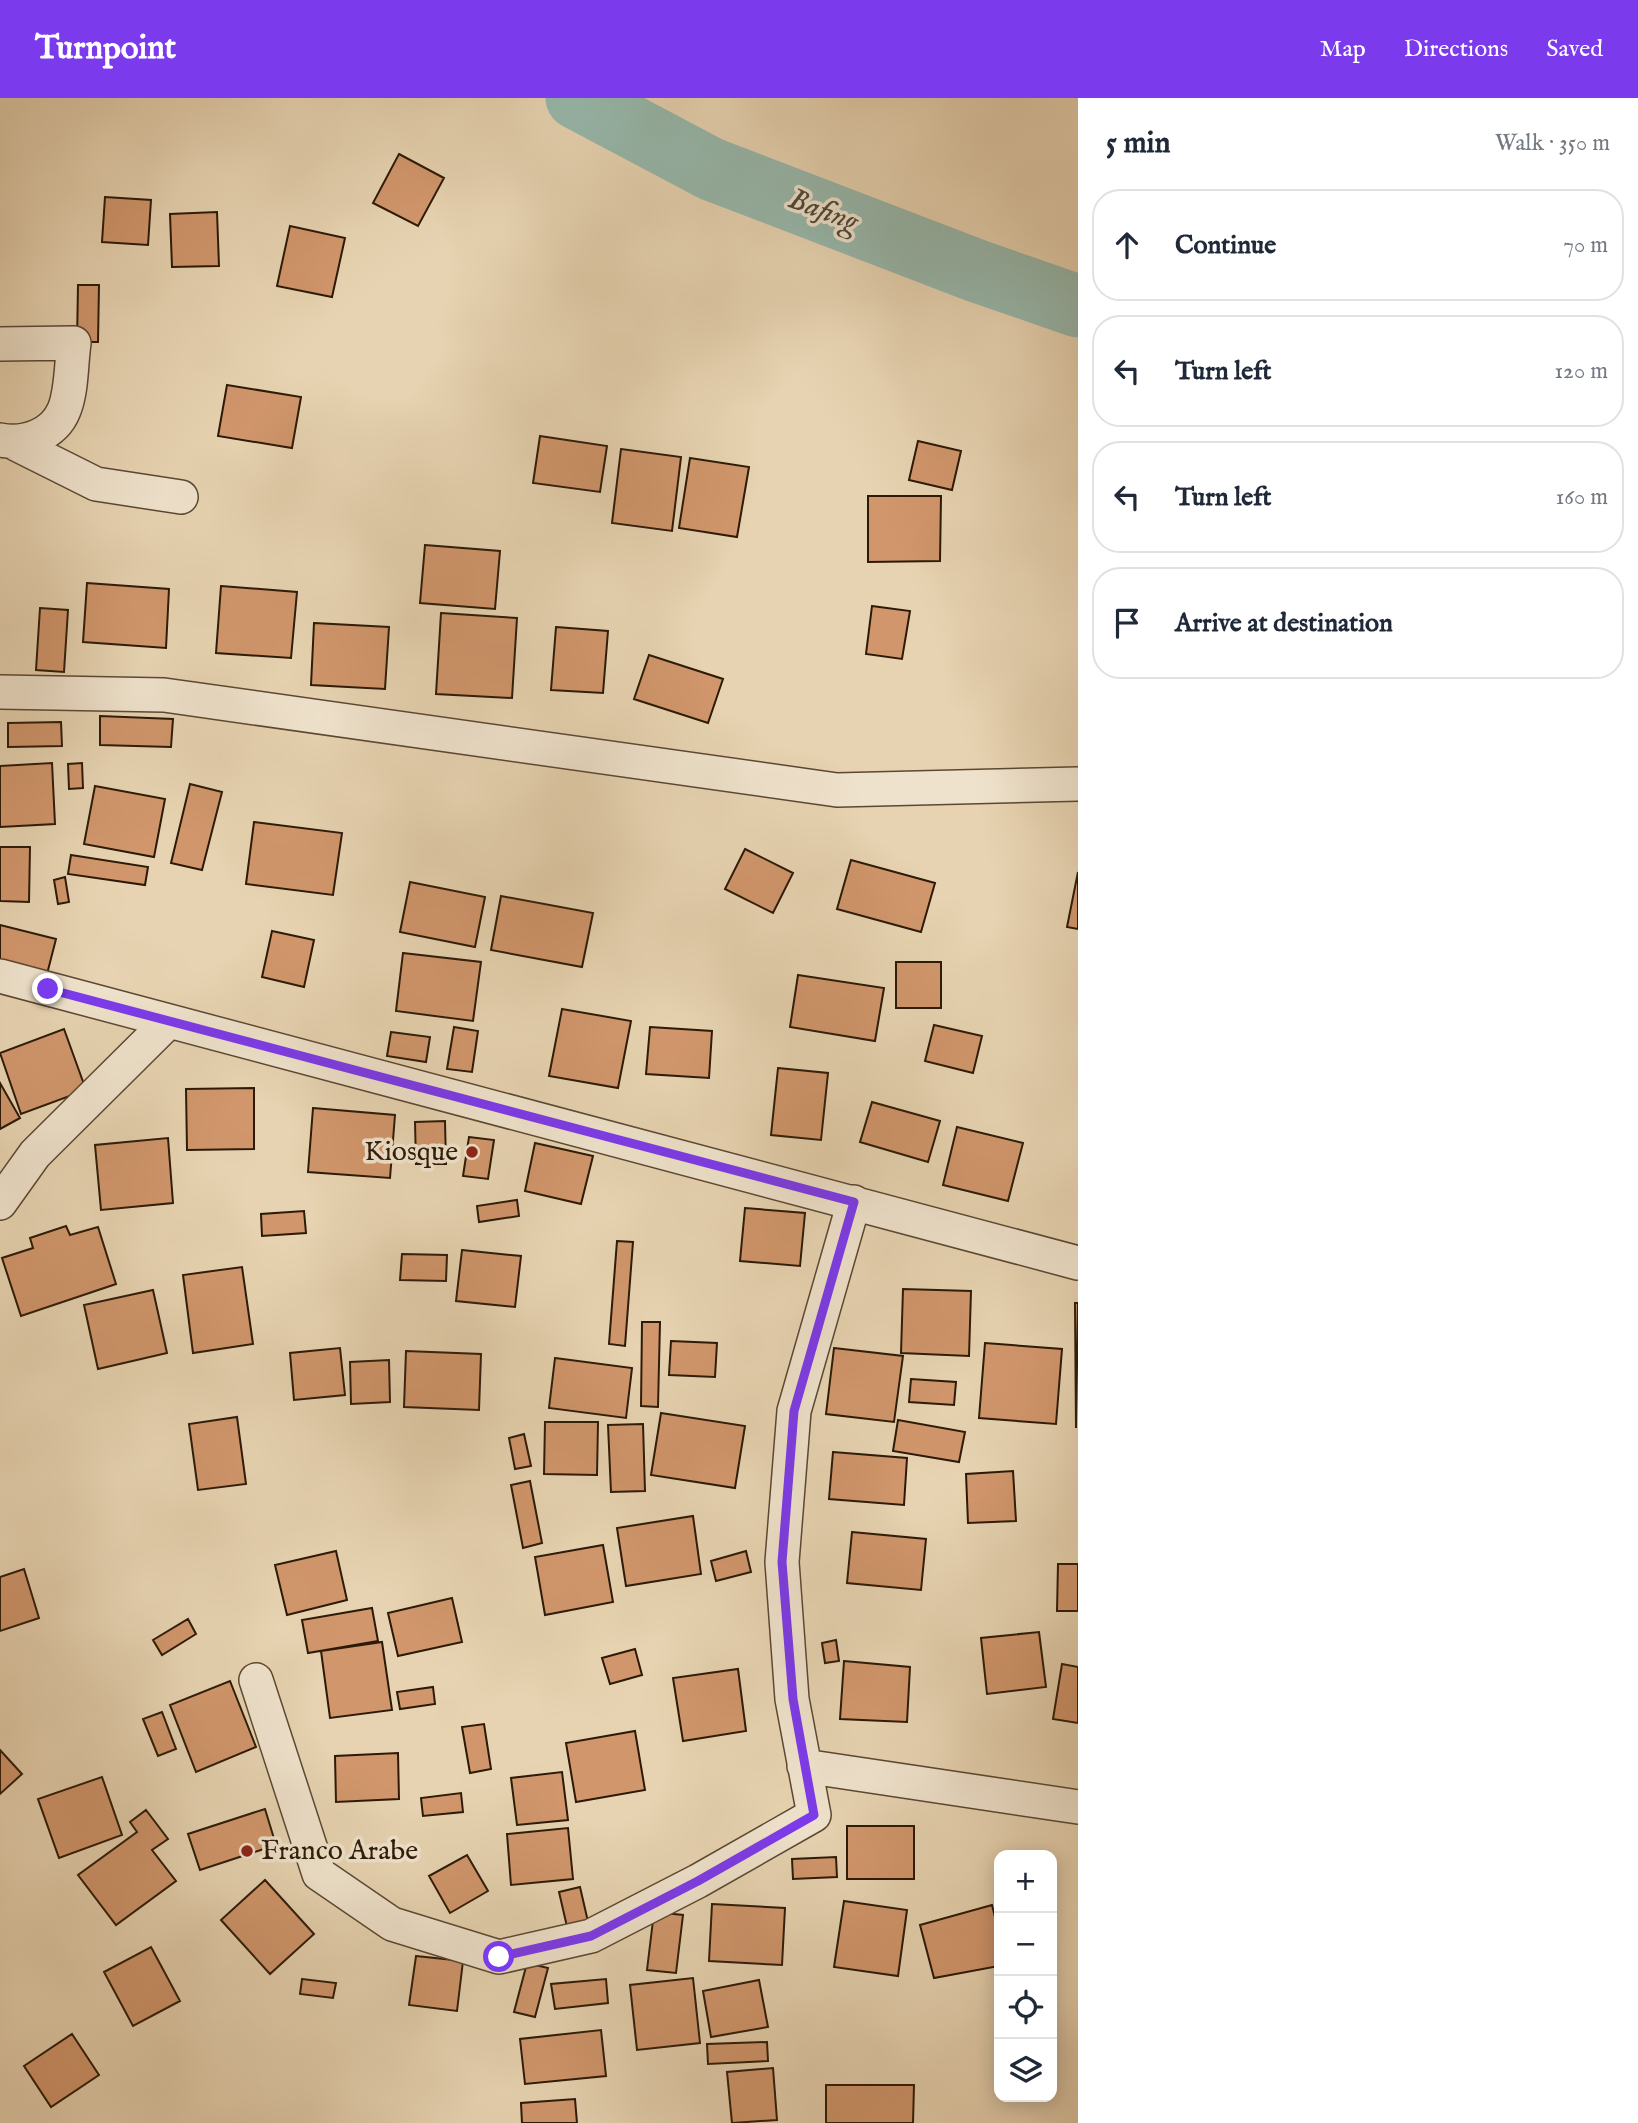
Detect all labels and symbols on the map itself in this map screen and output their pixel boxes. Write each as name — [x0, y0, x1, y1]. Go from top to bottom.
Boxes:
water label: Bafing — [783, 181, 865, 242]
route end — [32, 973, 63, 1004]
place label: Kiosque — [364, 1135, 458, 1170]
marker: Kiosque — [464, 1144, 480, 1160]
place label: Franco Arabe — [261, 1834, 418, 1869]
marker: Franco Arabe — [239, 1843, 255, 1859]
route start — [483, 1941, 514, 1972]

